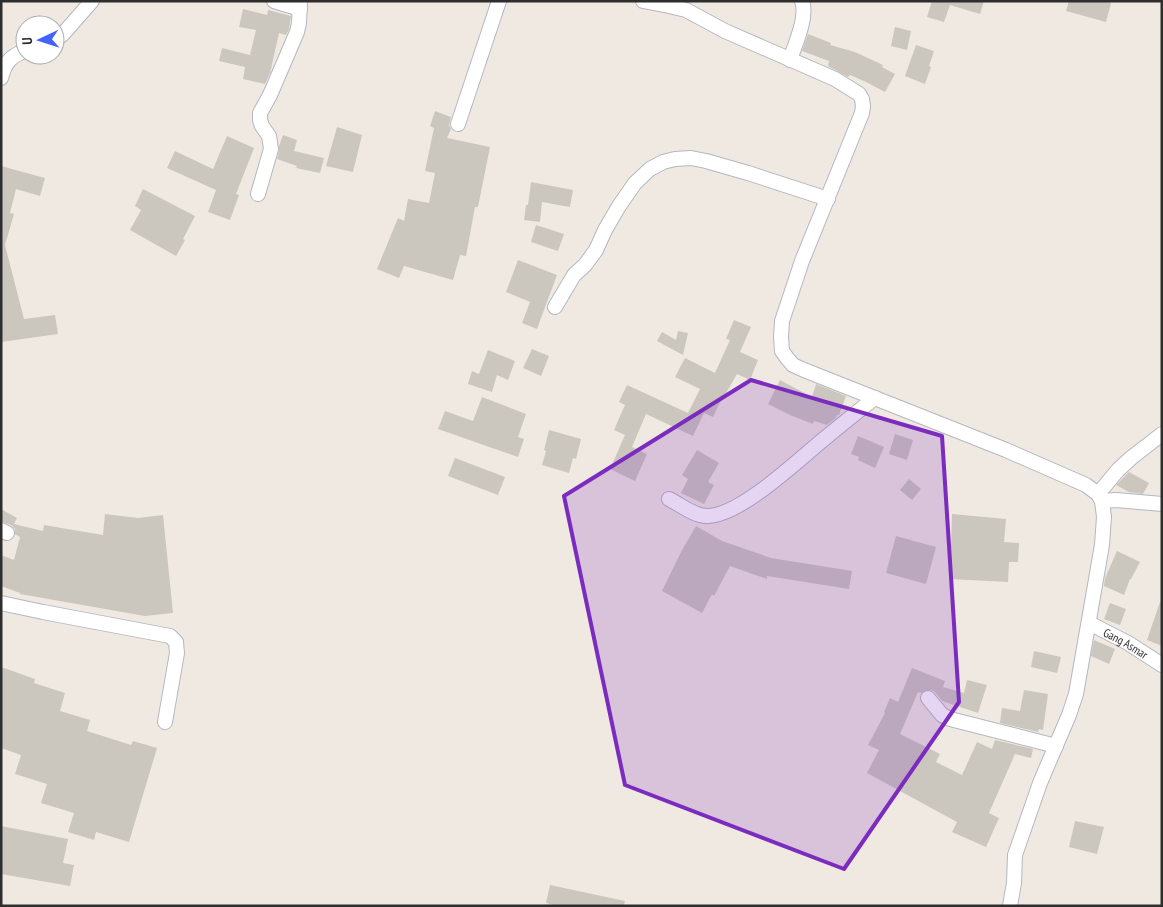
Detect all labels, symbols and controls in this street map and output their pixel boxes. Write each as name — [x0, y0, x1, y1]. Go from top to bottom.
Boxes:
north arrow — [15, 15, 65, 65]
text: U — [18, 37, 36, 45]
street label: Gang Asmar — [1101, 624, 1152, 662]

